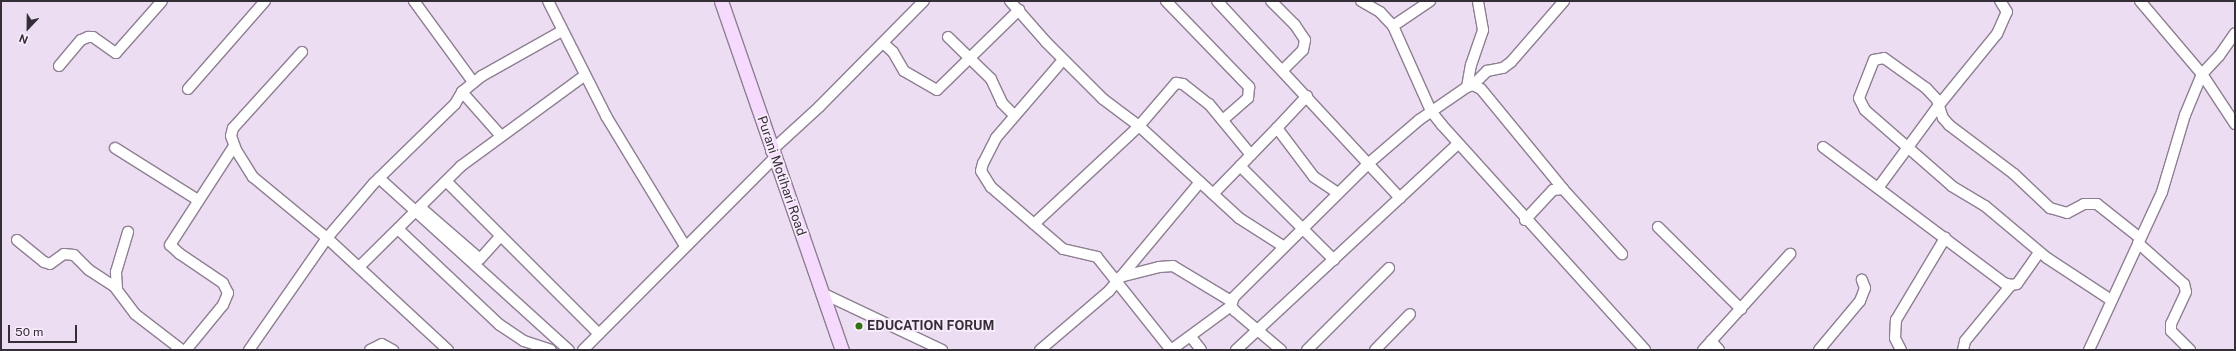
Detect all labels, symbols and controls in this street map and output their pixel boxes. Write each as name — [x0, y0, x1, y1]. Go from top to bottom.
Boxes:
north arrow — [8, 8, 48, 48]
text: N — [17, 32, 30, 46]
street label: Purani Motihari Road — [753, 114, 809, 238]
scale bar — [10, 317, 79, 343]
place label: EDUCATION FORUM — [867, 318, 994, 334]
marker: EDUCATION FORUM — [854, 321, 864, 331]
text: 50 m — [15, 325, 43, 339]

